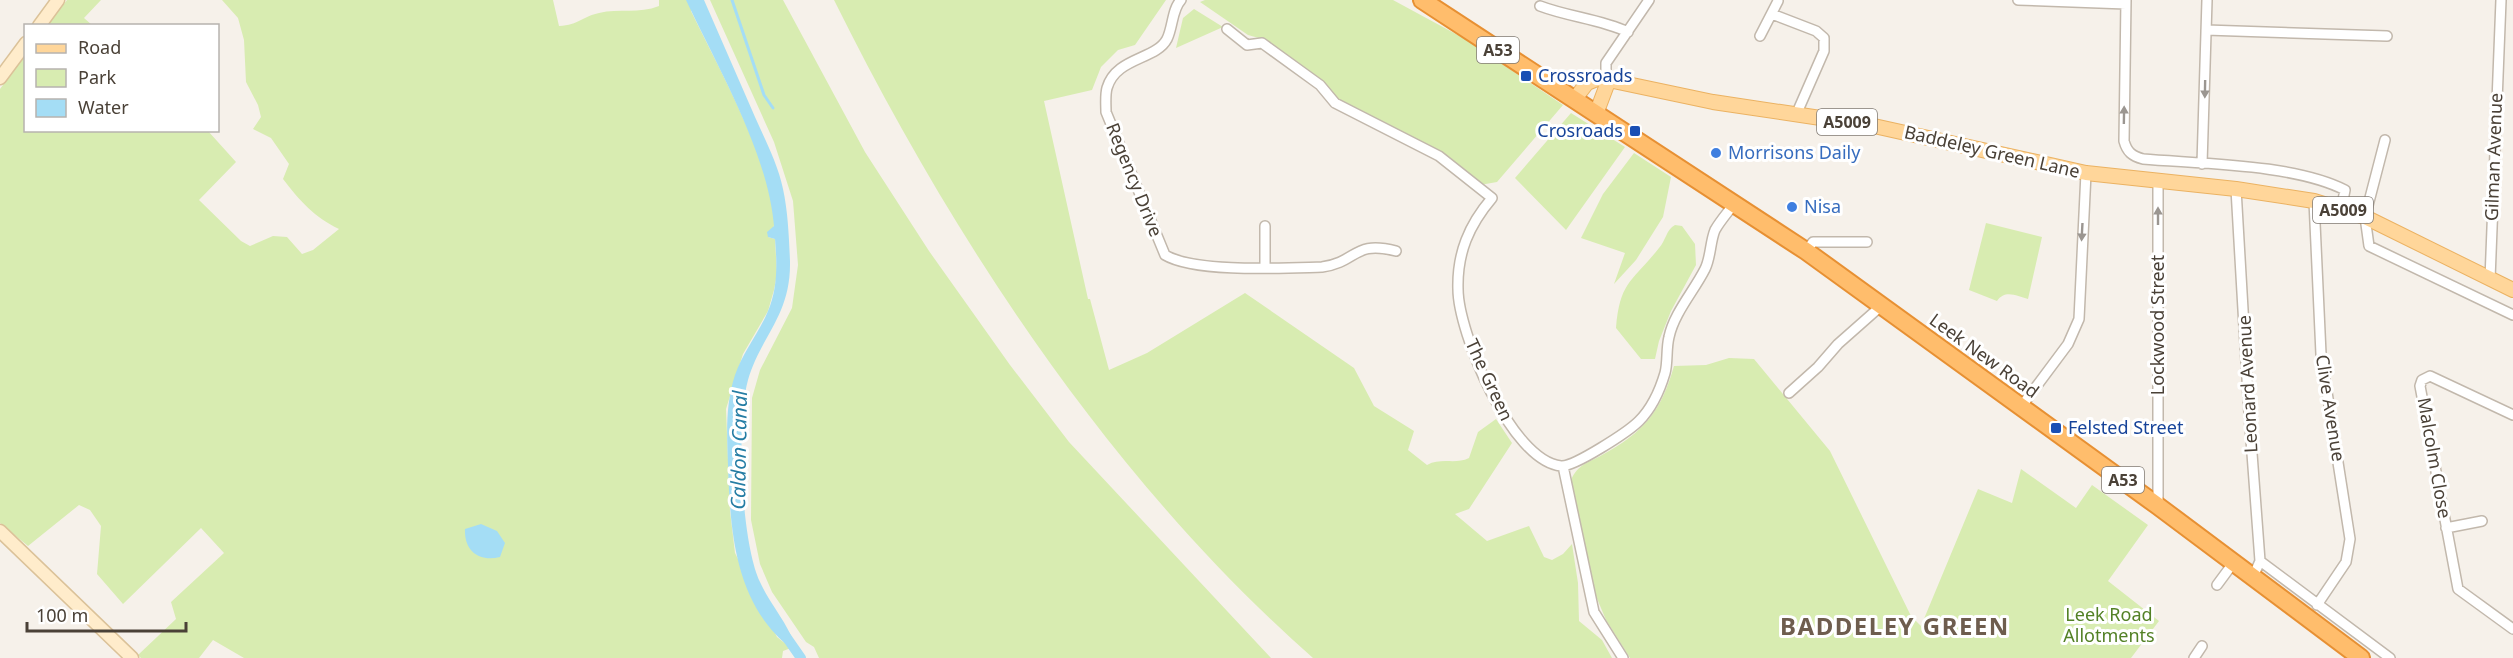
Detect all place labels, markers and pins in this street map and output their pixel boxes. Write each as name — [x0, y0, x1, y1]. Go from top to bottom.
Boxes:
place label: Crossroads — [1538, 63, 1632, 87]
marker: Crossroads — [1519, 69, 1533, 83]
place label: Crosroads — [1537, 118, 1623, 142]
marker: Crosroads — [1628, 124, 1642, 138]
place label: Morrisons Daily — [1728, 140, 1861, 164]
marker: Morrisons Daily — [1709, 146, 1723, 160]
place label: Nisa — [1804, 194, 1841, 218]
marker: Nisa — [1785, 200, 1799, 214]
place label: Felsted Street — [2068, 415, 2184, 439]
marker: Felsted Street — [2049, 421, 2063, 435]

